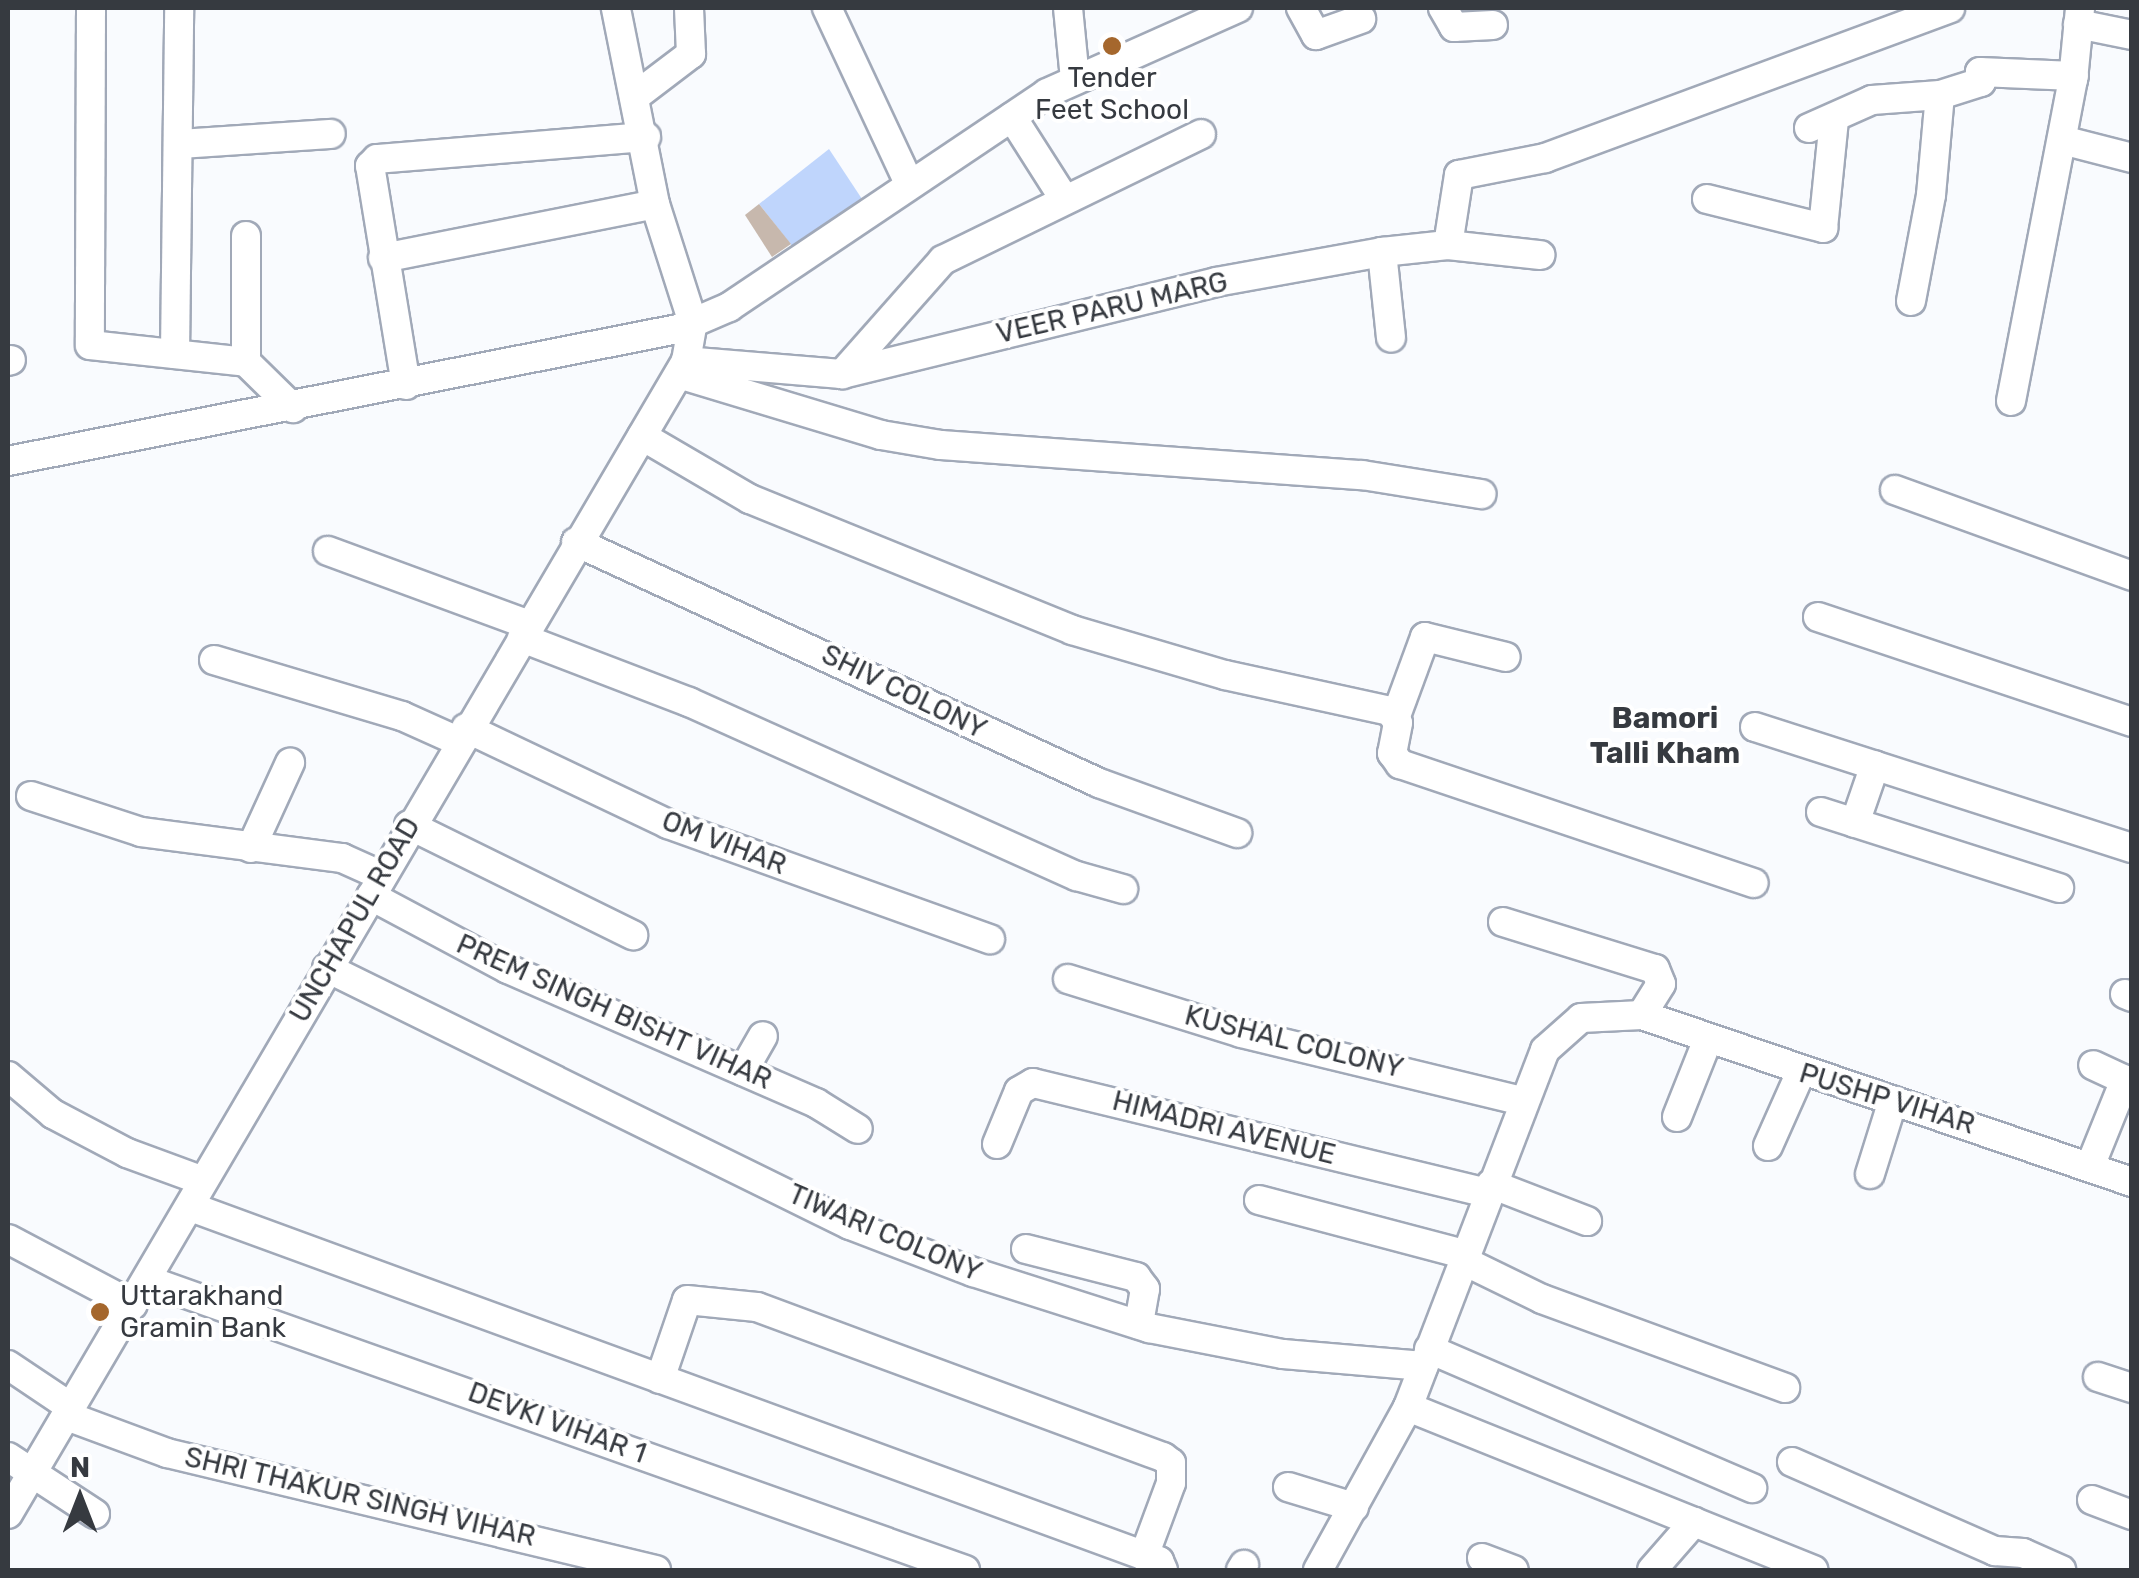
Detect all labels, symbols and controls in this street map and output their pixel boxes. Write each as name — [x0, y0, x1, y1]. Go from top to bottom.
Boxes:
marker: Tender Feet School — [1101, 35, 1123, 57]
place label: Tender Feet School — [1035, 61, 1189, 127]
street label: VEER PARU MARG — [993, 265, 1231, 351]
street label: SHIV COLONY — [816, 637, 992, 747]
district label: Bamori Talli Kham — [1590, 700, 1740, 770]
street label: OM VIHAR — [657, 804, 791, 882]
street label: UNCHAPUL ROAD — [283, 811, 427, 1029]
street label: PREM SINGH BISHT VIHAR — [451, 927, 777, 1097]
street label: KUSHAL COLONY — [1181, 999, 1407, 1085]
street label: PUSHP VIHAR — [1795, 1056, 1979, 1142]
street label: HIMADRI AVENUE — [1109, 1084, 1339, 1172]
street label: TIWARI COLONY — [783, 1177, 987, 1289]
place label: Uttarakhand Gramin Bank — [120, 1279, 286, 1345]
marker: Uttarakhand Gramin Bank — [89, 1301, 111, 1323]
street label: DEVKI VIHAR 1 — [463, 1375, 651, 1471]
street label: SHRI THAKUR SINGH VIHAR — [181, 1440, 539, 1554]
north arrow — [30, 1448, 130, 1548]
text: N — [70, 1451, 90, 1484]

